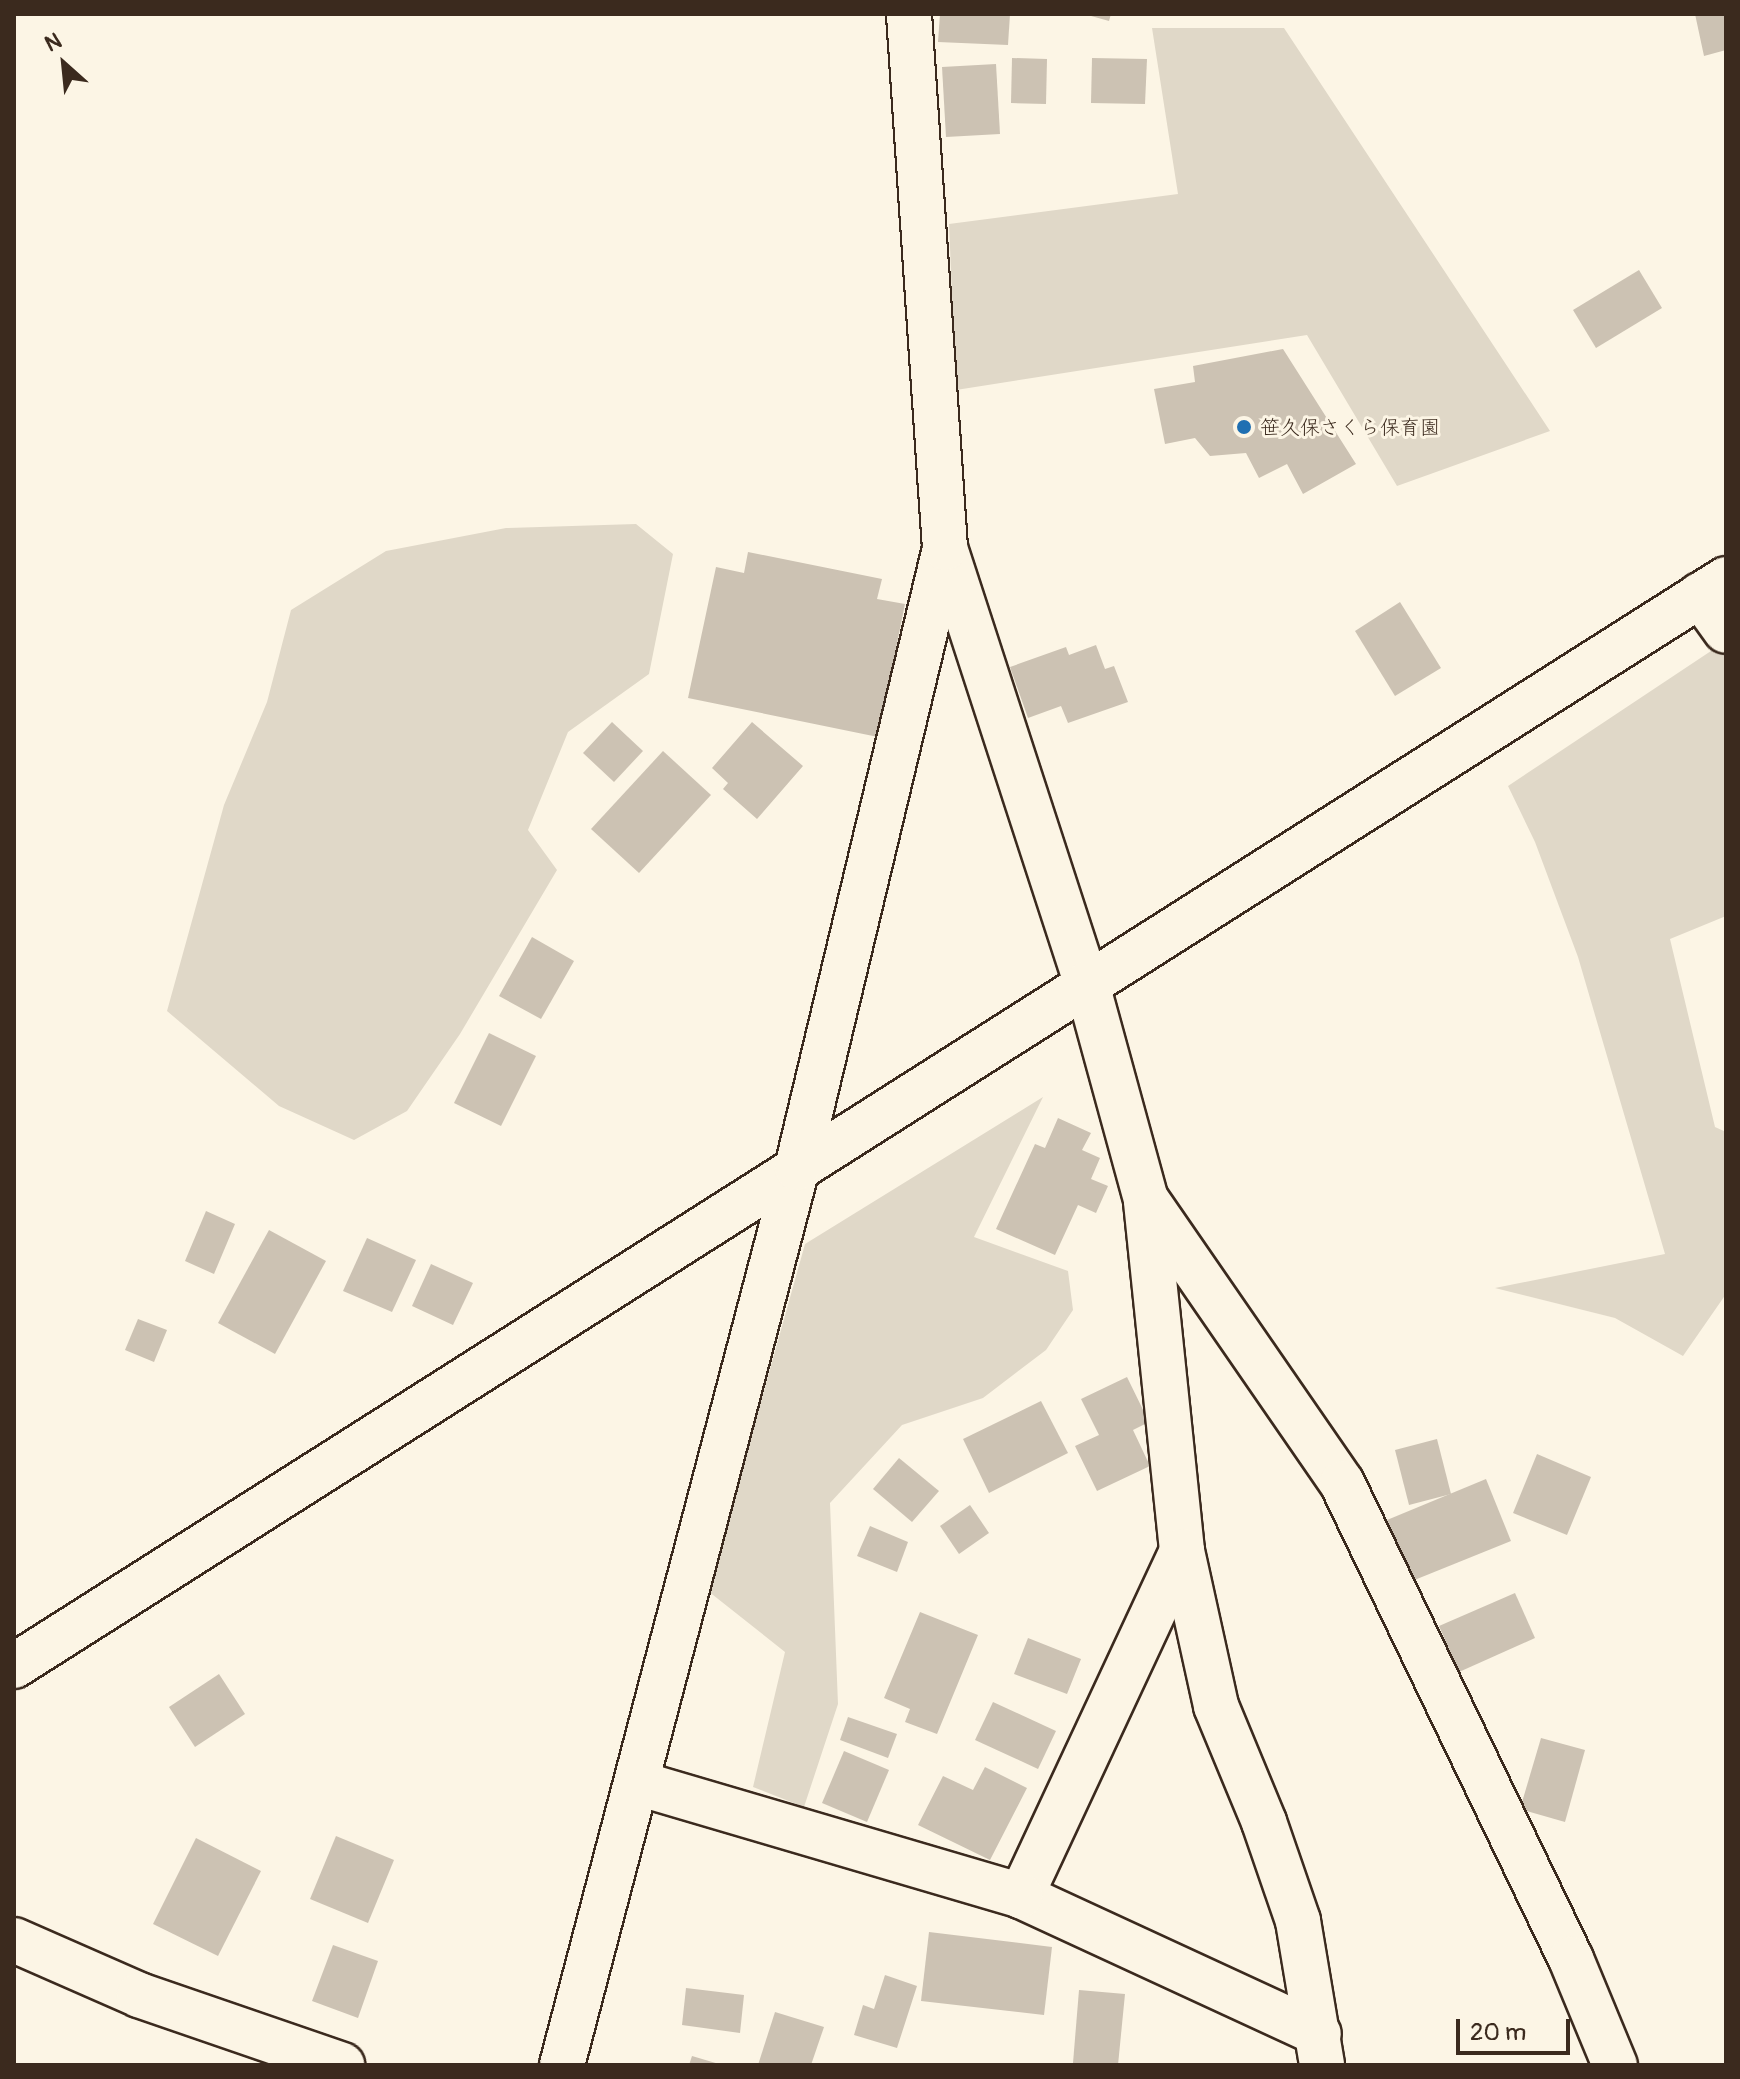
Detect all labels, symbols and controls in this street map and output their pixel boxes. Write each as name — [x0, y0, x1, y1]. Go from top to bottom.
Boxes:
north arrow — [24, 24, 104, 104]
text: N — [40, 27, 66, 58]
place label: 笹久保さくら保育園 — [1260, 415, 1440, 439]
marker: 笹久保さくら保育園 — [1235, 418, 1253, 436]
scale bar — [1460, 2003, 1574, 2053]
text: 20 m — [1470, 2018, 1526, 2047]

